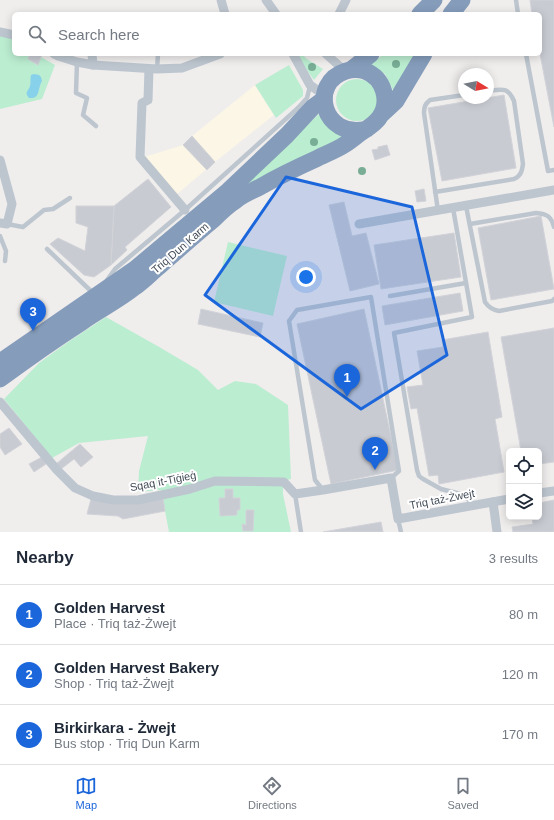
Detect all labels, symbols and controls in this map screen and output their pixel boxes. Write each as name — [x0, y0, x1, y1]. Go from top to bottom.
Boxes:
search box — [12, 12, 542, 56]
icon: search — [26, 23, 48, 45]
text: Search here — [58, 26, 140, 43]
north arrow — [458, 68, 494, 104]
street label: Triq Dun Karm — [149, 220, 211, 276]
your location — [296, 267, 316, 287]
pin: 3 — [20, 298, 46, 331]
pin: 1 — [334, 364, 360, 397]
pin: 2 — [362, 437, 388, 470]
map controls — [506, 448, 542, 520]
button: locate — [506, 448, 542, 484]
street label: Sqaq it-Tiġieġ — [129, 469, 197, 493]
button: layers — [506, 484, 542, 520]
street label: Triq taż-Żwejt — [408, 487, 476, 511]
text: Nearby — [16, 548, 74, 567]
text: 3 results — [489, 551, 538, 566]
text: Golden Harvest — [54, 599, 165, 616]
text: 1 — [25, 607, 33, 622]
text: 80 m — [509, 607, 538, 622]
text: Place · Triq taż-Żwejt — [54, 616, 176, 631]
text: Golden Harvest Bakery — [54, 659, 219, 676]
text: 2 — [25, 667, 33, 682]
text: 120 m — [502, 667, 538, 682]
text: Shop · Triq taż-Żwejt — [54, 676, 174, 691]
text: Birkirkara - Żwejt — [54, 719, 176, 736]
text: 3 — [25, 727, 33, 742]
text: 170 m — [502, 727, 538, 742]
text: Bus stop · Triq Dun Karm — [54, 736, 200, 751]
tab: Map — [75, 775, 97, 811]
tab: Directions — [248, 775, 297, 811]
tab: Saved — [447, 775, 479, 811]

